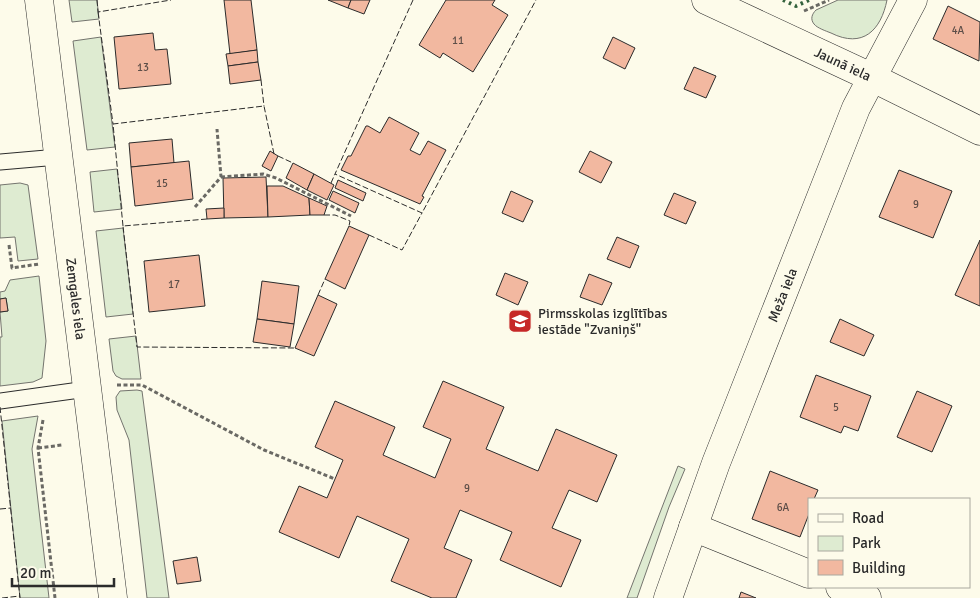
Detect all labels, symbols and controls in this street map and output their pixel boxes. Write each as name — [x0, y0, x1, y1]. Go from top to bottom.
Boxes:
house number: 4A — [952, 24, 965, 37]
house number: 11 — [452, 34, 464, 47]
street label: Jaunā iela — [812, 43, 874, 84]
house number: 13 — [137, 61, 149, 74]
house number: 15 — [156, 177, 168, 190]
house number: 9 — [913, 198, 919, 211]
street label: Zemgales iela — [62, 257, 89, 341]
street label: Meža iela — [764, 265, 801, 324]
house number: 17 — [168, 278, 180, 291]
place label: Pirmsskolas izglītības iestāde "Zvaniņš" — [538, 305, 667, 338]
school or university icon: Pirmsskolas izglītības iestāde "Zvaniņš" — [507, 308, 533, 334]
house number: 5 — [833, 401, 839, 414]
house number: 9 — [464, 482, 470, 495]
legend — [808, 498, 970, 588]
house number: 6A — [777, 501, 790, 514]
text: Road — [852, 509, 884, 527]
text: Park — [852, 534, 881, 552]
scale bar — [12, 556, 115, 588]
text: Building — [852, 559, 906, 577]
text: 20 m — [20, 564, 51, 582]

